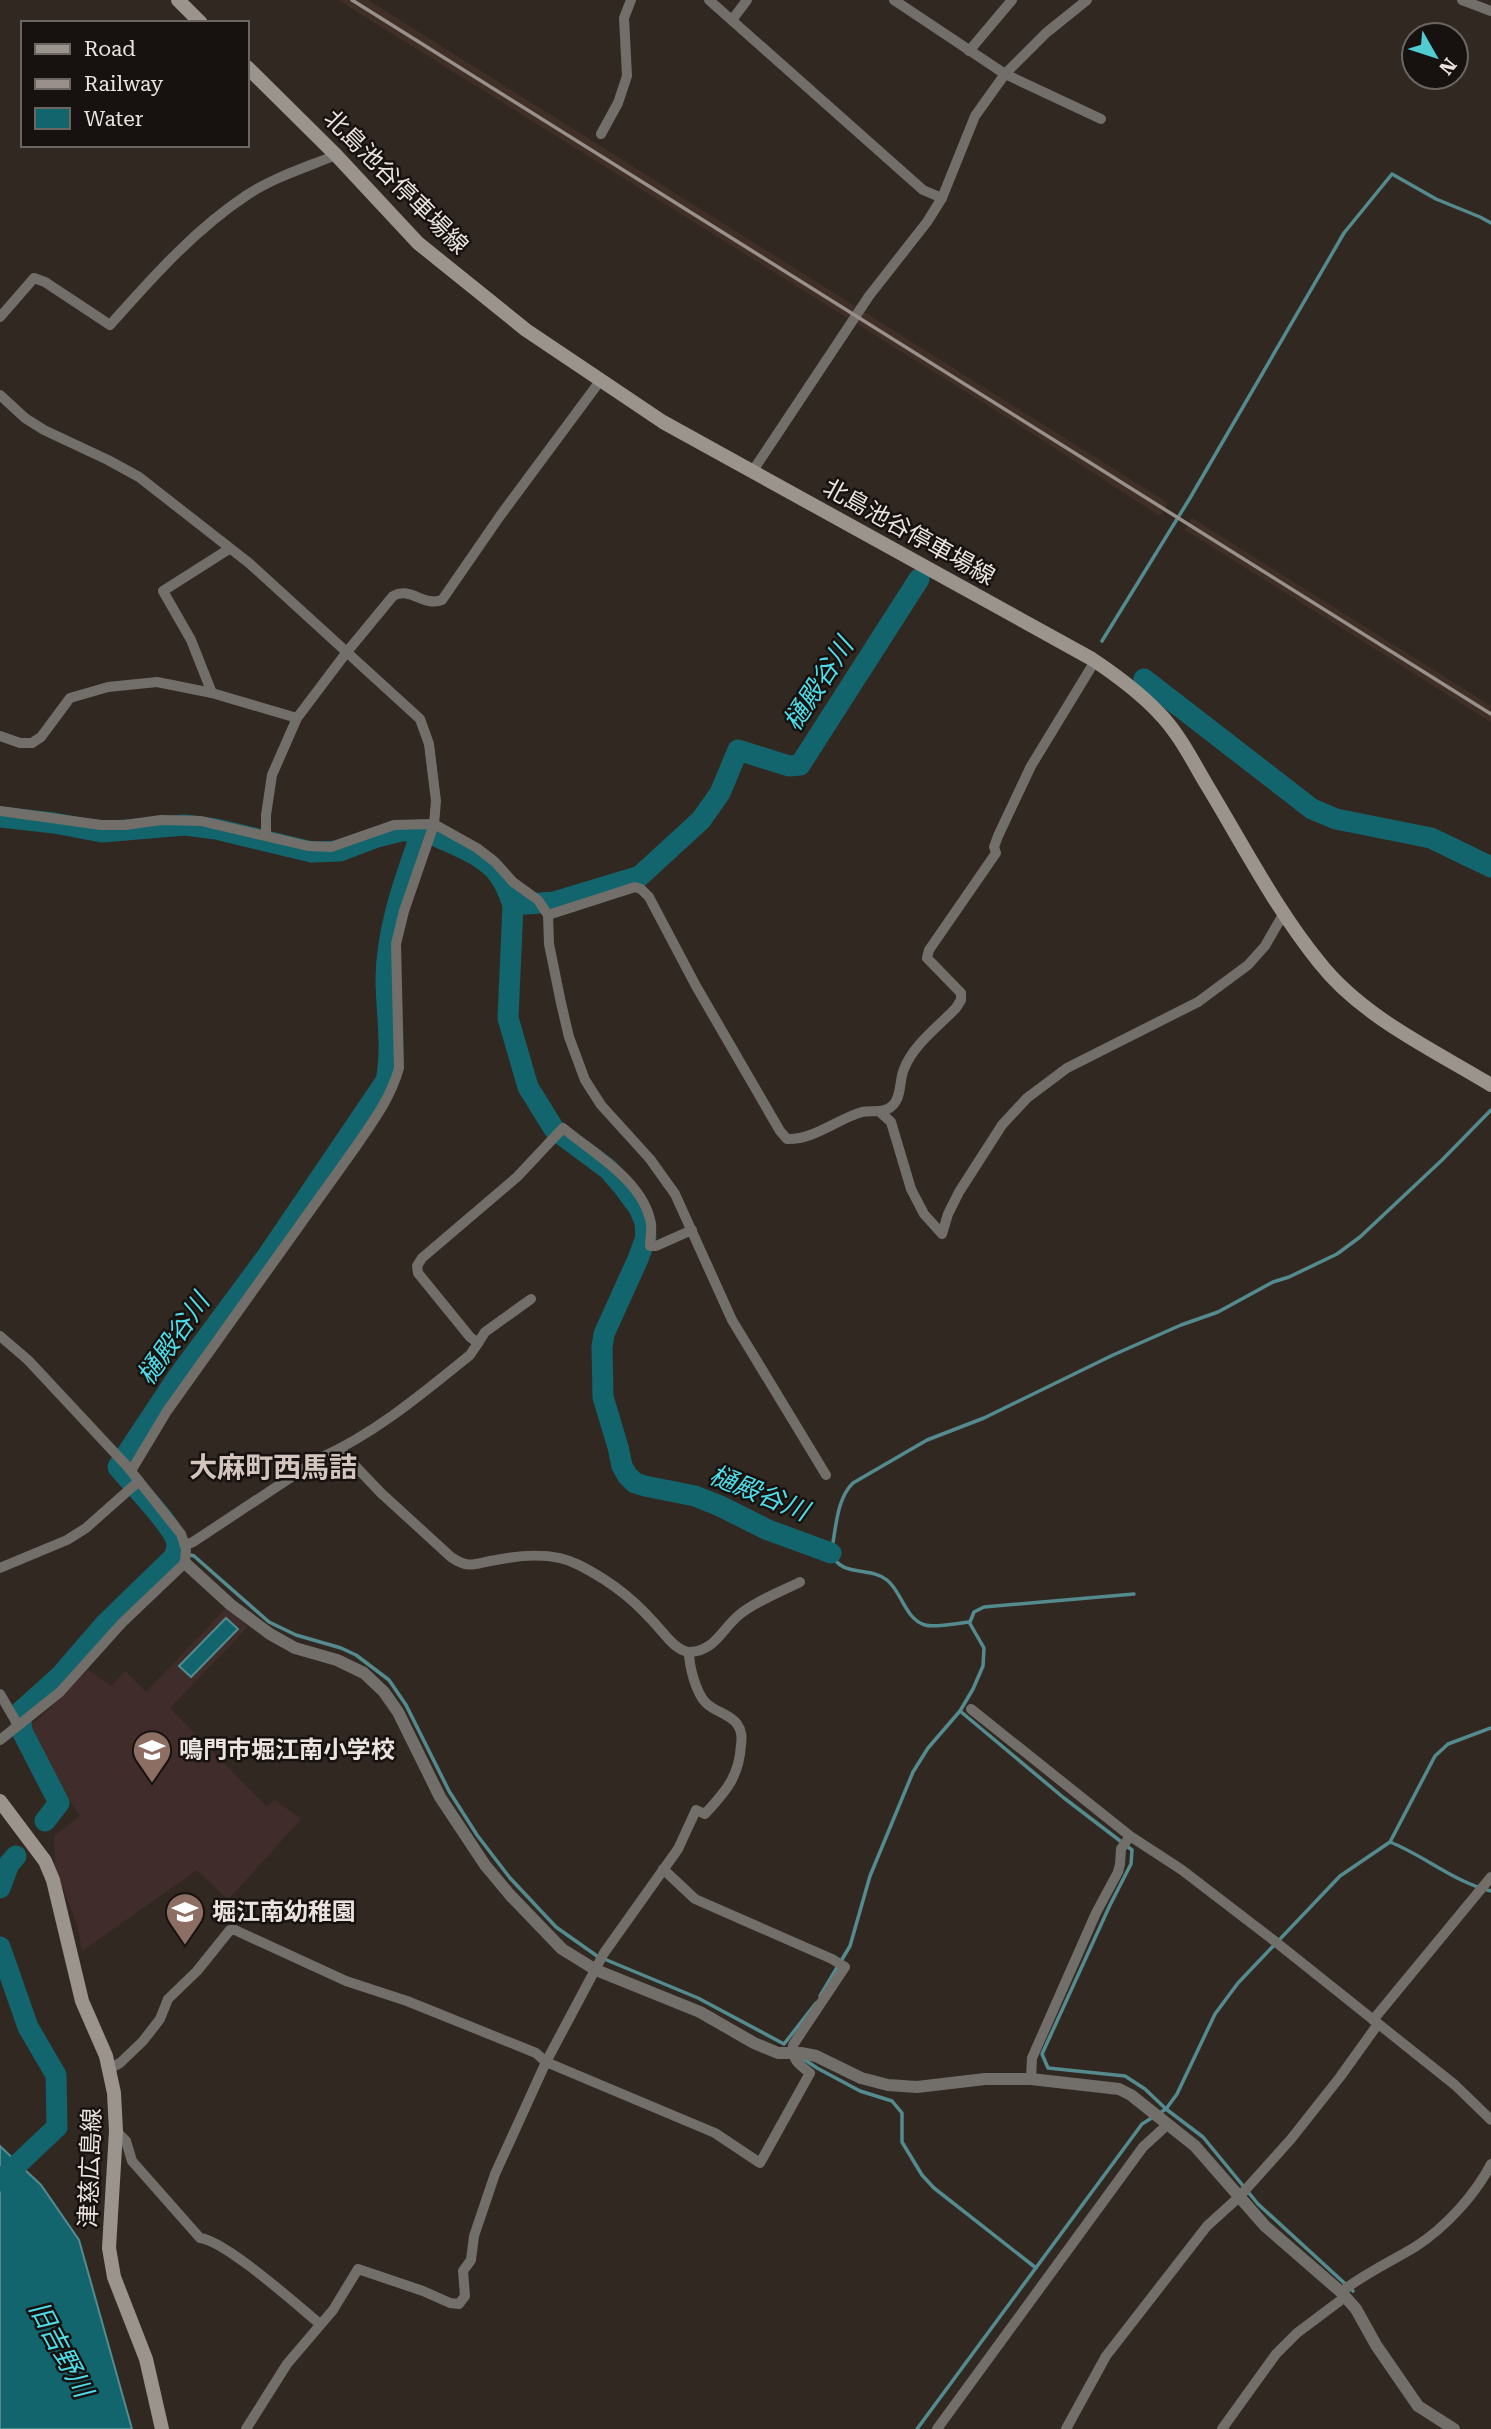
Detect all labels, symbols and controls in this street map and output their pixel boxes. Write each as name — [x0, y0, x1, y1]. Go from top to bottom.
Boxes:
legend — [21, 21, 248, 147]
north arrow — [1400, 21, 1470, 91]
text: Road — [84, 37, 136, 61]
text: N — [1434, 53, 1461, 80]
text: Railway — [84, 72, 164, 96]
street label: 北島池谷停車場線 — [318, 104, 474, 260]
text: Water — [84, 107, 144, 131]
street label: 北島池谷停車場線 — [818, 473, 1000, 591]
water label: 樋殿谷川 — [777, 630, 861, 736]
water label: 樋殿谷川 — [131, 1285, 217, 1390]
district label: 大麻町西馬詰 — [189, 1451, 357, 1484]
water label: 樋殿谷川 — [705, 1460, 816, 1528]
school or university icon: 鳴門市堀江南小学校 — [131, 1729, 173, 1784]
place label: 鳴門市堀江南小学校 — [179, 1736, 395, 1764]
school or university icon: 堀江南幼稚園 — [164, 1891, 206, 1946]
place label: 堀江南幼稚園 — [212, 1898, 356, 1926]
street label: 津慈広島線 — [74, 2108, 106, 2228]
water label: 旧吉野川 — [23, 2296, 100, 2405]

